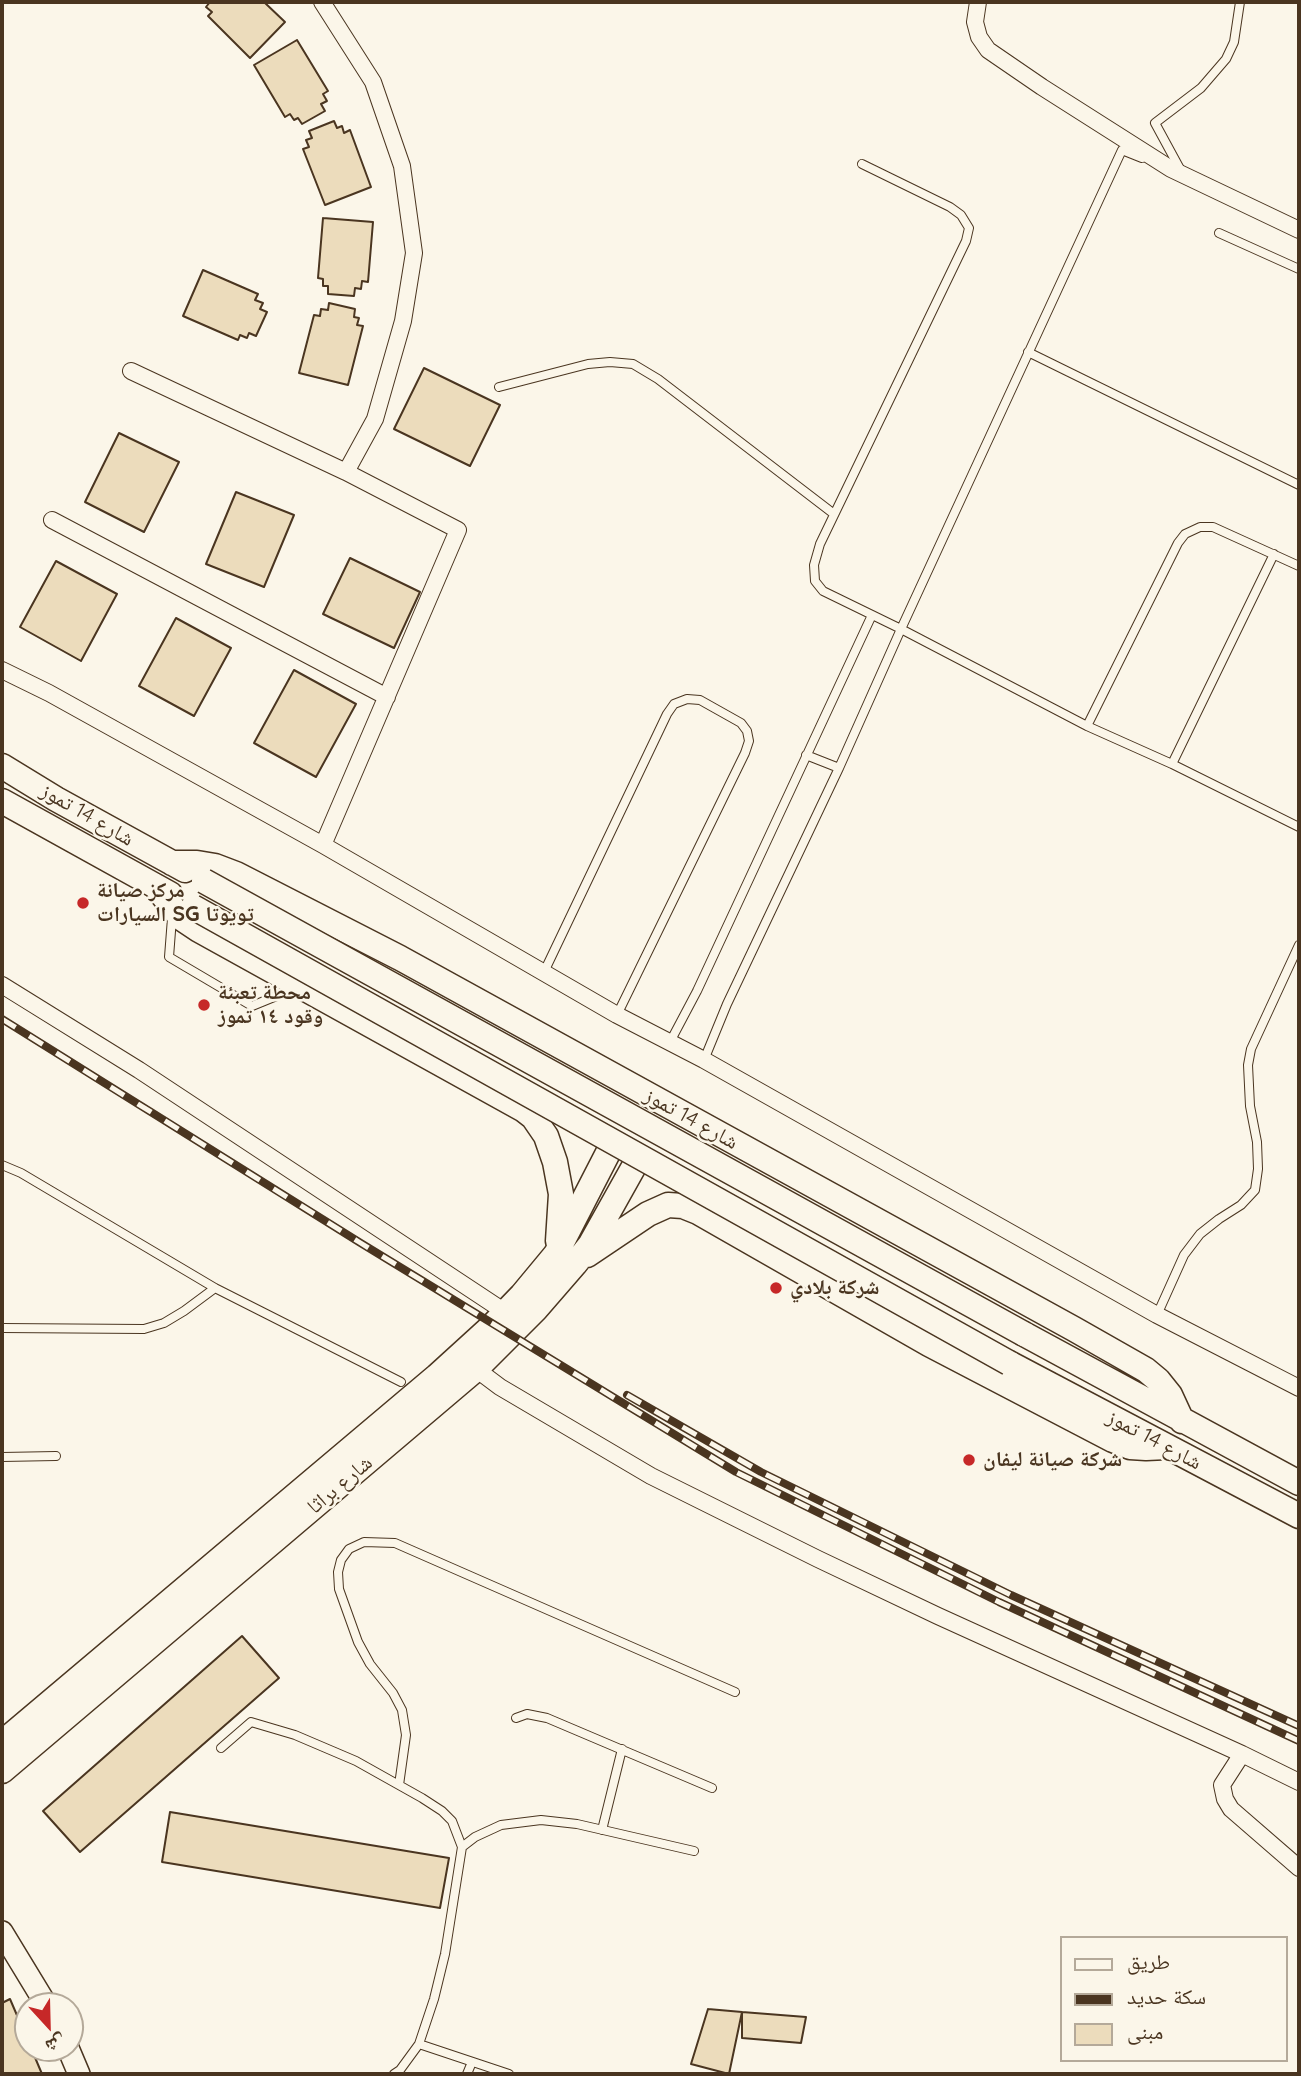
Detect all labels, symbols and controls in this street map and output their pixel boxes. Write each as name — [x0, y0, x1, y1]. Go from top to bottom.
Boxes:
street label: شارع 14 تموز — [36, 778, 138, 852]
place label: مركز صيانة السيارات SG تويوتا — [97, 878, 254, 928]
marker: مركز صيانة السيارات SG تويوتا — [75, 895, 91, 911]
place label: محطة تعبئة وقود ١٤ تموز — [218, 980, 323, 1030]
marker: محطة تعبئة وقود ١٤ تموز — [196, 997, 212, 1013]
street label: شارع 14 تموز — [640, 1083, 742, 1155]
place label: شركة بلادي — [790, 1275, 879, 1301]
marker: شركة بلادي — [768, 1280, 784, 1296]
street label: شارع 14 تموز — [1102, 1405, 1206, 1475]
place label: شركة صيانة ليفان — [983, 1447, 1122, 1473]
street label: شارع براثا — [302, 1450, 378, 1520]
marker: شركة صيانة ليفان — [961, 1452, 977, 1468]
legend — [1060, 1936, 1287, 2062]
text: طريق — [1127, 1948, 1170, 1974]
text: سكة حديد — [1127, 1983, 1206, 2009]
north arrow — [14, 1992, 84, 2062]
text: مبنى — [1127, 2018, 1163, 2044]
text: ش — [42, 2030, 70, 2060]

